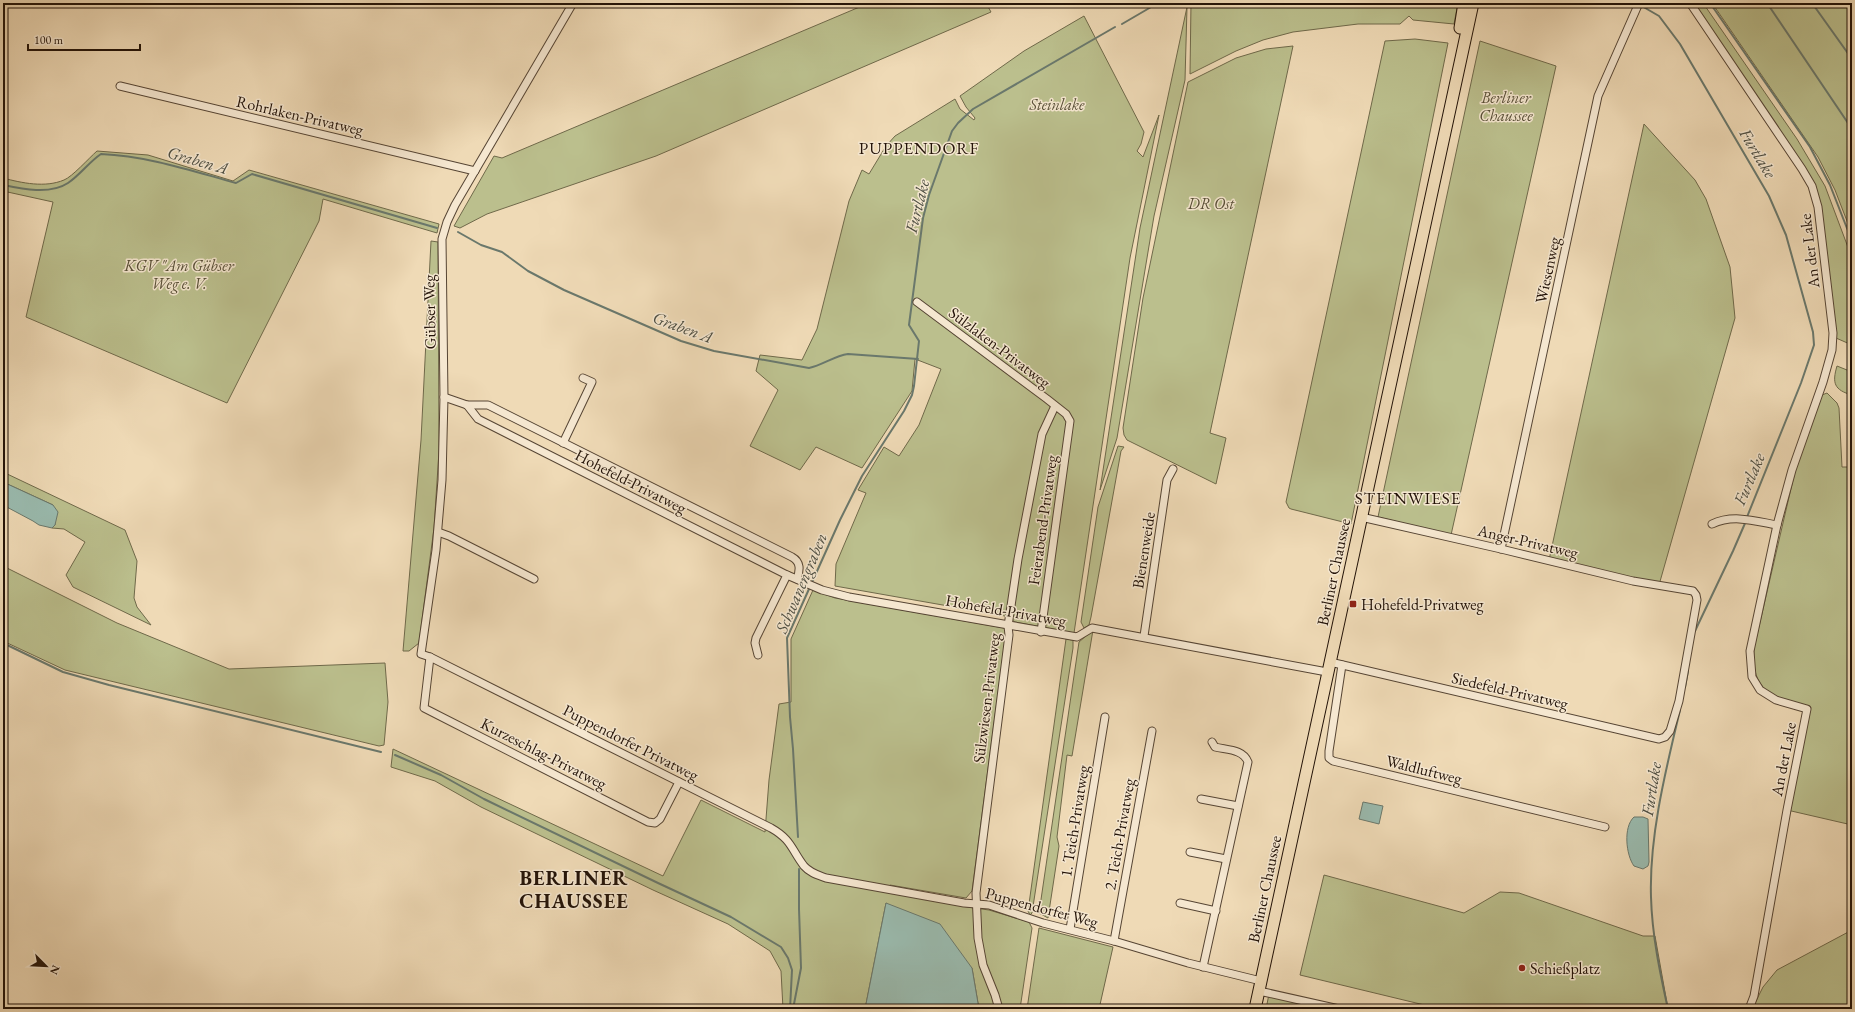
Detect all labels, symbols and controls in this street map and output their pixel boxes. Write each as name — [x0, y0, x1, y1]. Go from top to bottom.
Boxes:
scale bar — [28, 26, 140, 52]
text: 100 m — [34, 32, 64, 48]
park label: Berliner Chaussee — [1479, 87, 1533, 126]
street label: Rohrlaken-Privatweg — [234, 91, 366, 141]
park label: Steinlake — [1028, 94, 1085, 115]
water label: Furtlake — [1734, 123, 1782, 182]
district label: PUPPENDORF — [859, 137, 979, 159]
water label: Graben A — [165, 141, 231, 179]
water label: Furtlake — [899, 177, 934, 236]
park label: DR Ost — [1187, 193, 1236, 214]
street label: An der Lake — [1794, 212, 1825, 290]
street label: Wiesenweg — [1530, 234, 1565, 305]
park label: KGV "Am Gübser Weg e. V. — [123, 255, 235, 294]
street label: Gübser Weg — [418, 274, 441, 349]
street label: Sülzlaken-Privatweg — [944, 302, 1056, 393]
water label: Graben A — [650, 306, 716, 348]
street label: Hohefeld-Privatweg — [571, 444, 691, 519]
water label: Furtlake — [1728, 449, 1770, 509]
street label: Feierabend-Privatweg — [1023, 453, 1062, 587]
district label: STEINWIESE — [1355, 487, 1461, 509]
street label: Bienenweide — [1127, 510, 1160, 590]
street label: Berliner Chaussee — [1312, 517, 1355, 628]
street label: Anger-Privatweg — [1475, 520, 1581, 563]
water label: Schwanengraben — [770, 530, 832, 637]
street label: Hohefeld-Privatweg — [944, 590, 1069, 632]
place label: Hohefeld-Privatweg — [1361, 594, 1484, 615]
marker: Hohefeld-Privatweg — [1348, 599, 1358, 609]
street label: Sülzwiesen-Privatweg — [968, 631, 1005, 764]
street label: Siedefeld-Privatweg — [1450, 667, 1571, 714]
street label: Puppendorfer Privatweg — [559, 699, 703, 786]
street label: Kurzeschlag-Privatweg — [477, 713, 611, 795]
street label: An der Lake — [1766, 720, 1801, 799]
street label: Waldluftweg — [1384, 750, 1465, 789]
water label: Furtlake — [1636, 760, 1666, 819]
street label: 1. Teich-Privatweg — [1055, 763, 1094, 878]
street label: 2. Teich-Privatweg — [1099, 776, 1140, 892]
street label: Berliner Chaussee — [1243, 834, 1286, 945]
district label: BERLINER CHAUSSEE — [519, 865, 629, 914]
street label: Puppendorfer Weg — [983, 882, 1101, 933]
north arrow — [26, 946, 66, 986]
place label: Schießplatz — [1530, 958, 1600, 979]
text: N — [47, 963, 63, 977]
marker: Schießplatz — [1517, 963, 1527, 973]

